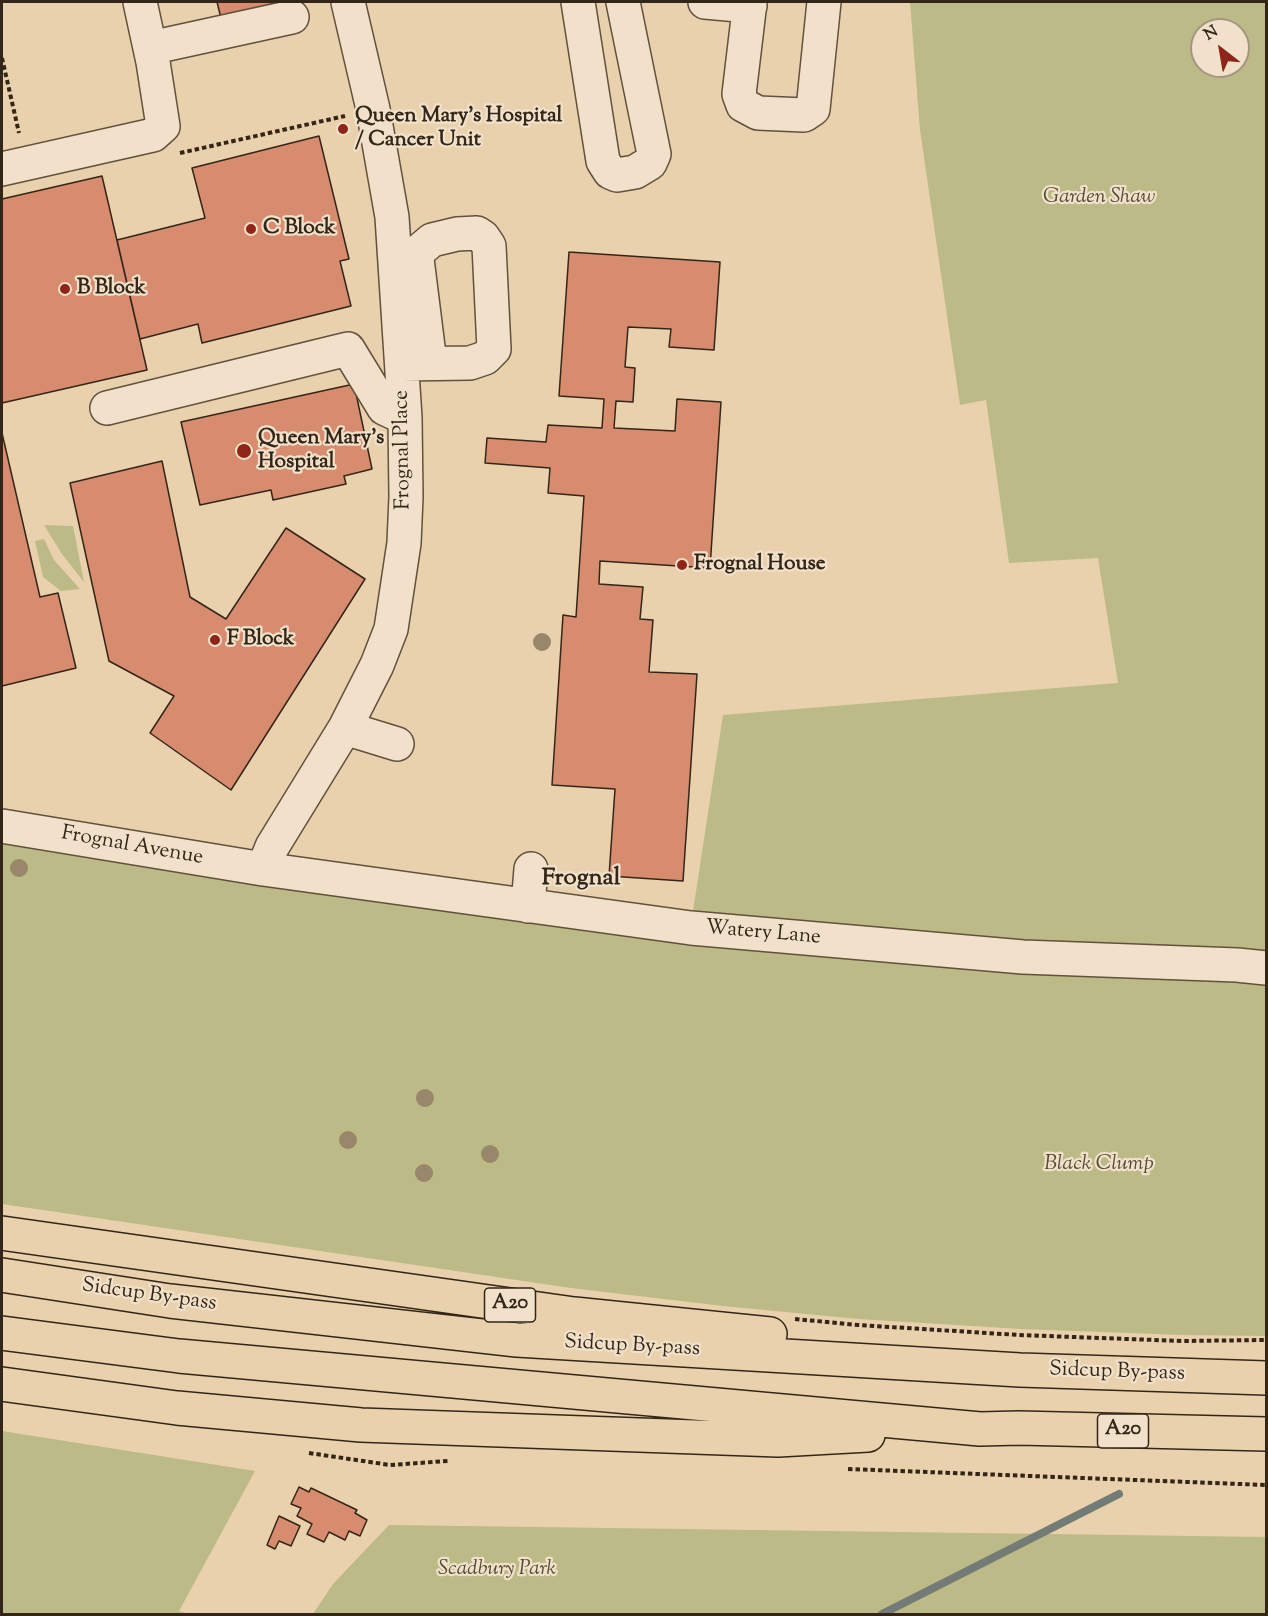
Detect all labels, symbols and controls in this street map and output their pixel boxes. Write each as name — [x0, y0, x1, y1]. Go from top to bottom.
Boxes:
north arrow — [1190, 18, 1250, 78]
text: N — [1200, 21, 1223, 47]
place label: Queen Mary's Hospital / Cancer Unit — [355, 104, 562, 154]
marker: Queen Mary's Hospital / Cancer Unit — [336, 122, 350, 136]
park label: Garden Shaw — [1043, 185, 1155, 211]
place label: C Block — [263, 216, 336, 242]
marker: C Block — [244, 222, 258, 236]
place label: B Block — [77, 276, 146, 302]
marker: B Block — [58, 282, 72, 296]
street label: Frognal Place — [390, 390, 418, 510]
place label: Queen Mary's Hospital — [258, 426, 384, 476]
marker: Queen Mary's Hospital — [235, 442, 253, 460]
place label: Frognal House — [694, 552, 826, 578]
marker: Frognal House — [675, 558, 689, 572]
place label: F Block — [227, 627, 294, 653]
marker: F Block — [208, 633, 222, 647]
street label: Frognal Avenue — [59, 822, 205, 872]
district label: Frognal — [542, 866, 620, 894]
street label: Watery Lane — [704, 916, 822, 952]
park label: Black Clump — [1044, 1152, 1154, 1178]
street label: Sidcup By-pass — [80, 1274, 218, 1318]
road number: A20 — [484, 1288, 536, 1322]
street label: Sidcup By-pass — [564, 1331, 700, 1363]
street label: Sidcup By-pass — [1049, 1358, 1185, 1388]
road number: A20 — [1098, 1414, 1148, 1448]
park label: Scadbury Park — [438, 1557, 556, 1583]

